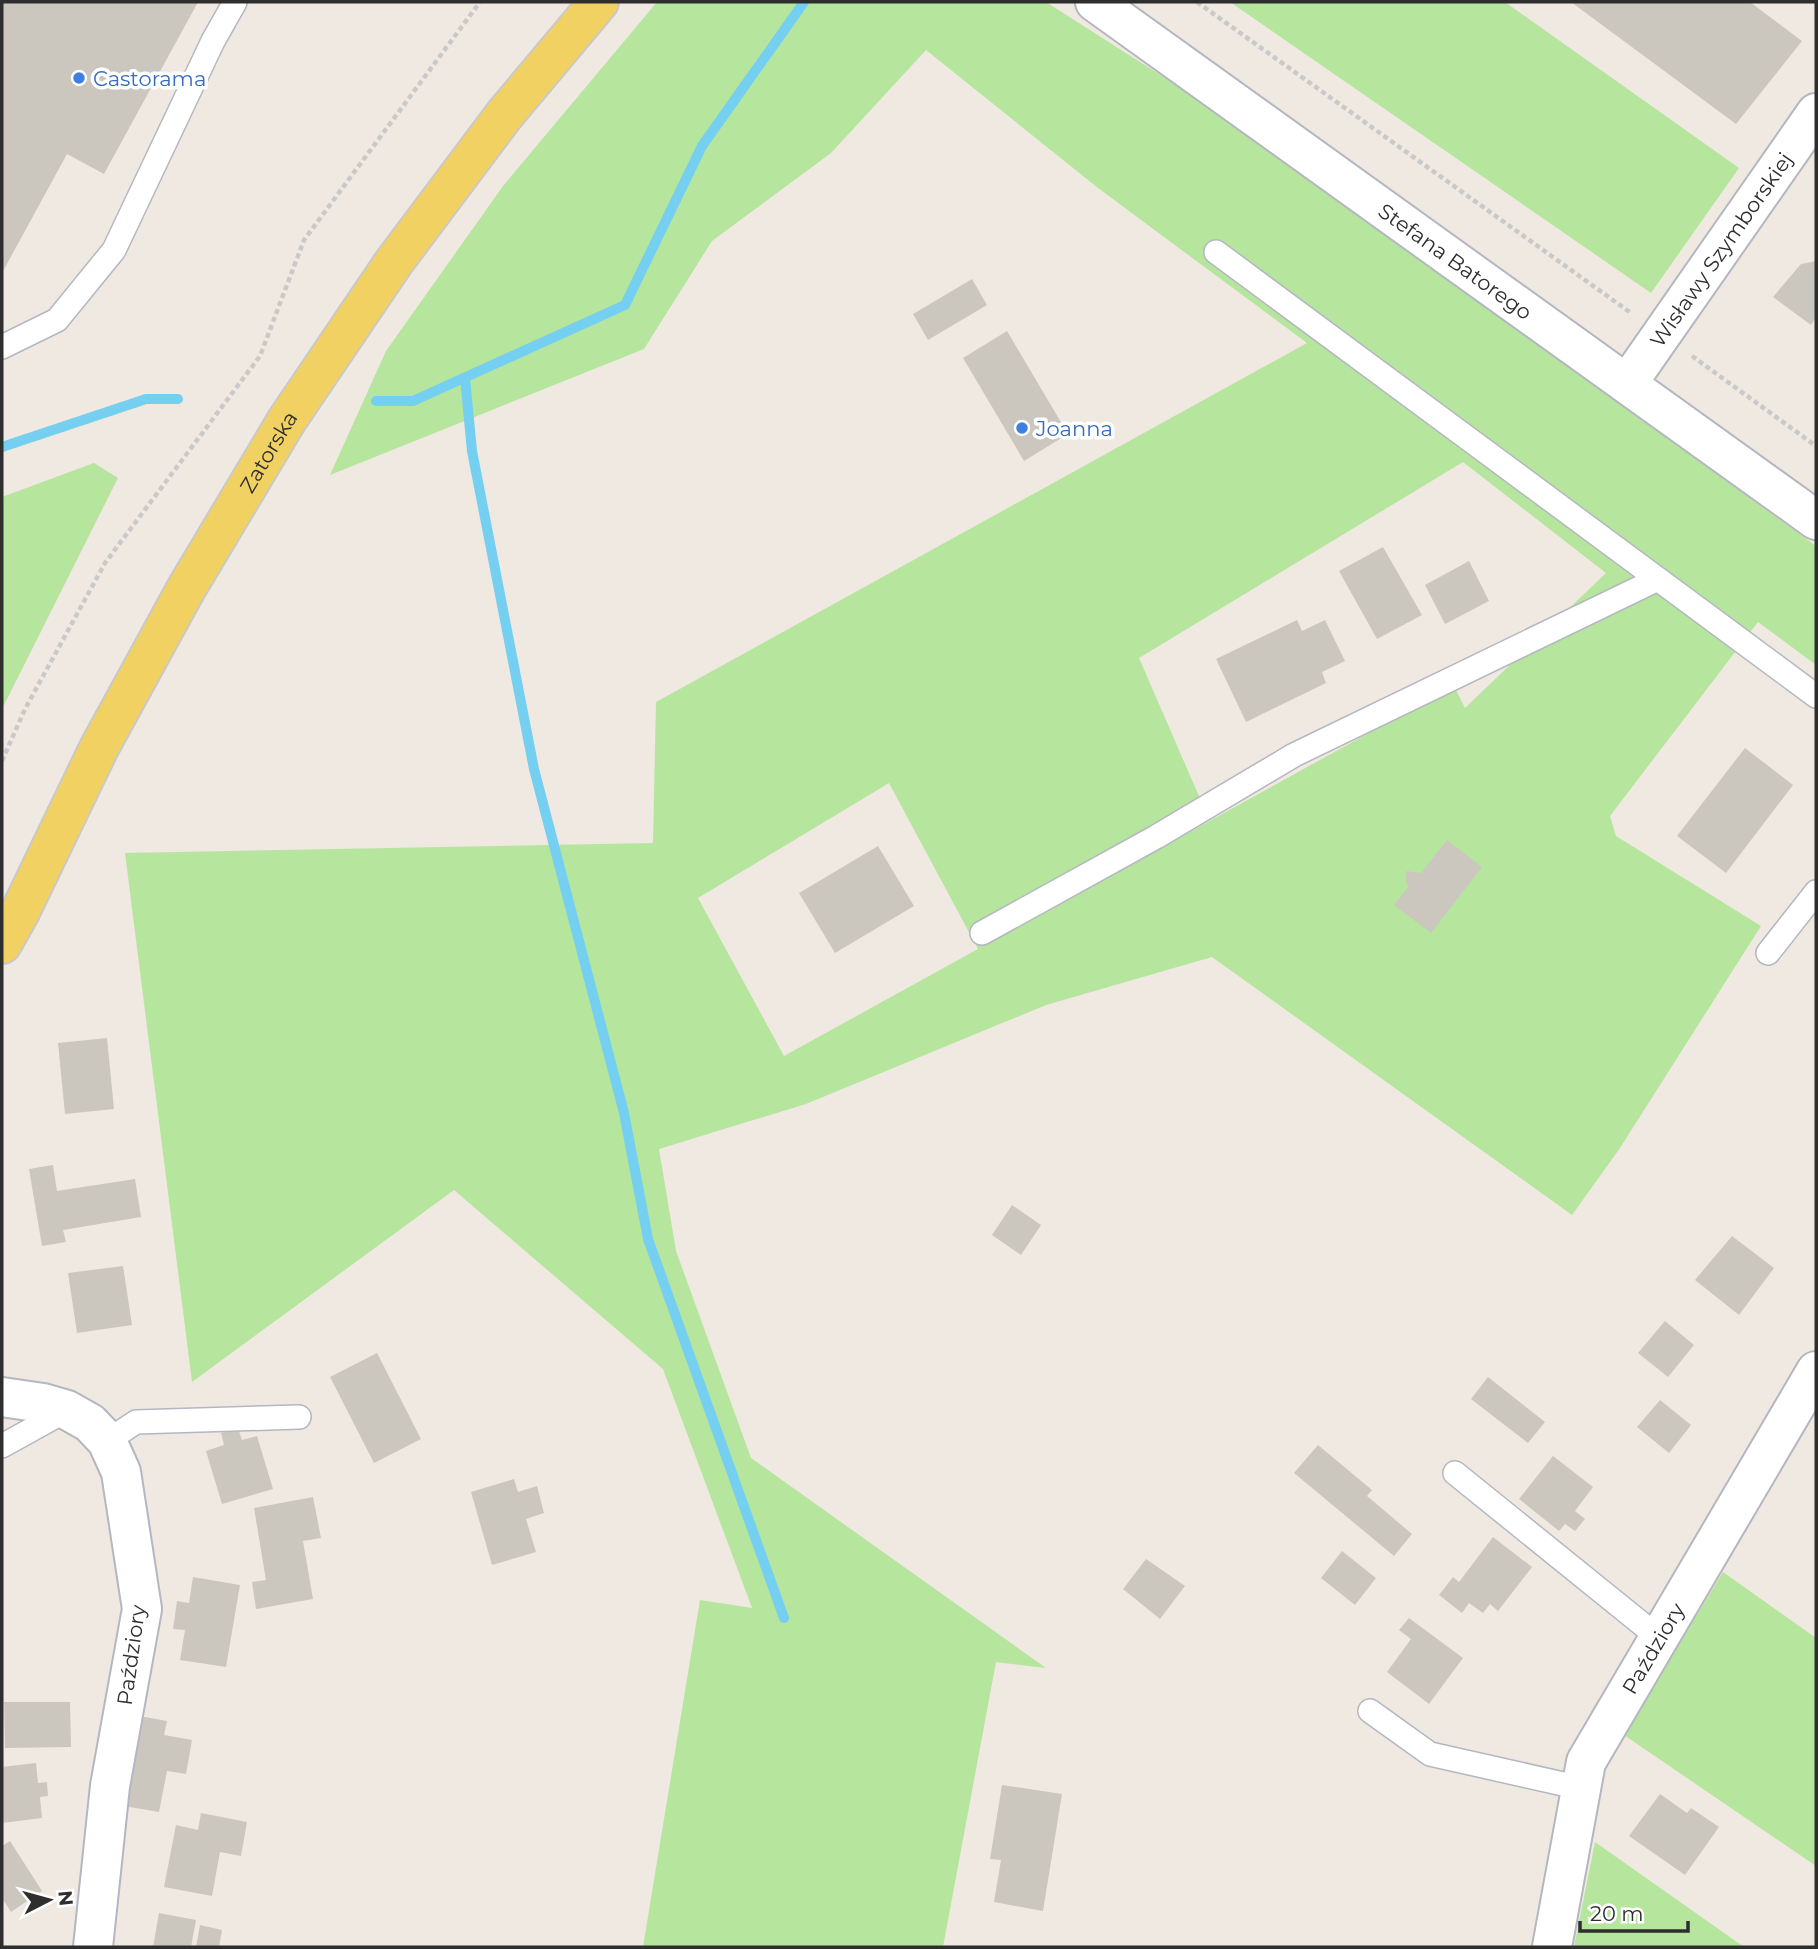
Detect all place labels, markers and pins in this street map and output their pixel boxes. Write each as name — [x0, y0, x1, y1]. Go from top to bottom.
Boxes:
place label: Castorama — [93, 66, 206, 91]
marker: Castorama — [71, 70, 87, 86]
place label: Joanna — [1035, 416, 1113, 441]
marker: Joanna — [1014, 420, 1030, 436]

